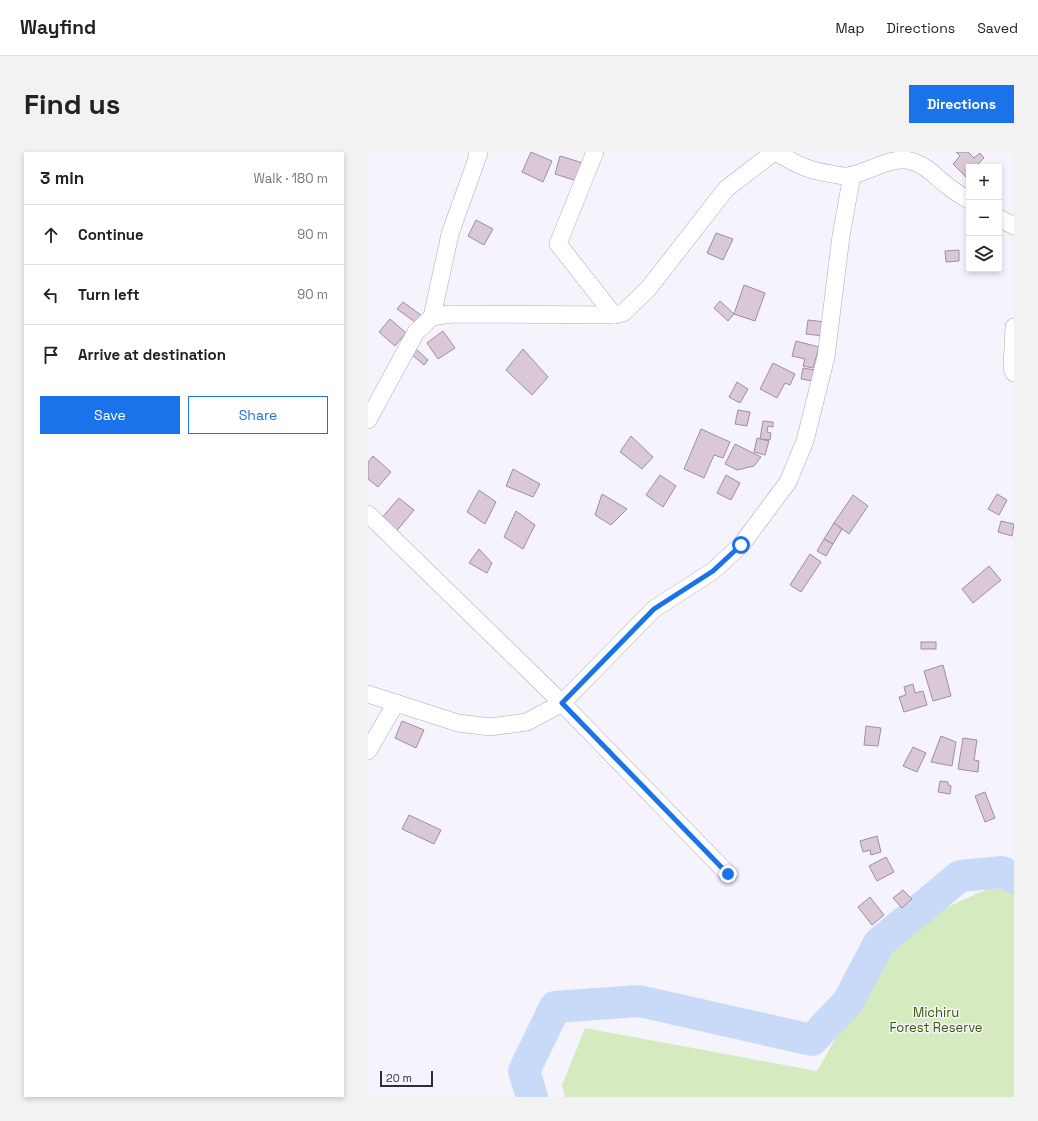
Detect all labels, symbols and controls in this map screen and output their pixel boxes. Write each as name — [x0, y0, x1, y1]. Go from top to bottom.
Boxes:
text: Wayfind — [20, 15, 96, 40]
text: Map — [835, 19, 865, 37]
text: Directions — [887, 19, 955, 37]
text: Saved — [977, 19, 1018, 37]
button: Directions — [909, 85, 1014, 123]
text: Find us — [24, 86, 121, 122]
map controls — [966, 164, 1002, 272]
button: + — [966, 164, 1002, 200]
text: 3 min — [40, 167, 84, 189]
text: Walk · 180 m — [254, 170, 328, 187]
button: − — [966, 200, 1002, 236]
icon: ahead — [40, 224, 62, 246]
text: Continue — [78, 225, 144, 244]
text: 90 m — [297, 226, 328, 243]
button: layers — [966, 236, 1002, 272]
icon: left — [40, 284, 62, 306]
text: Turn left — [78, 285, 140, 304]
text: 90 m — [297, 286, 328, 303]
icon: arrive — [40, 344, 62, 366]
text: Arrive at destination — [78, 345, 226, 364]
button: Save — [40, 396, 180, 434]
button: Share — [188, 396, 328, 434]
route start — [732, 536, 750, 554]
route end — [719, 865, 737, 883]
park label: Michiru Forest Reserve — [889, 1004, 983, 1036]
scale bar — [380, 1069, 433, 1088]
text: 20 m — [386, 1071, 412, 1085]

